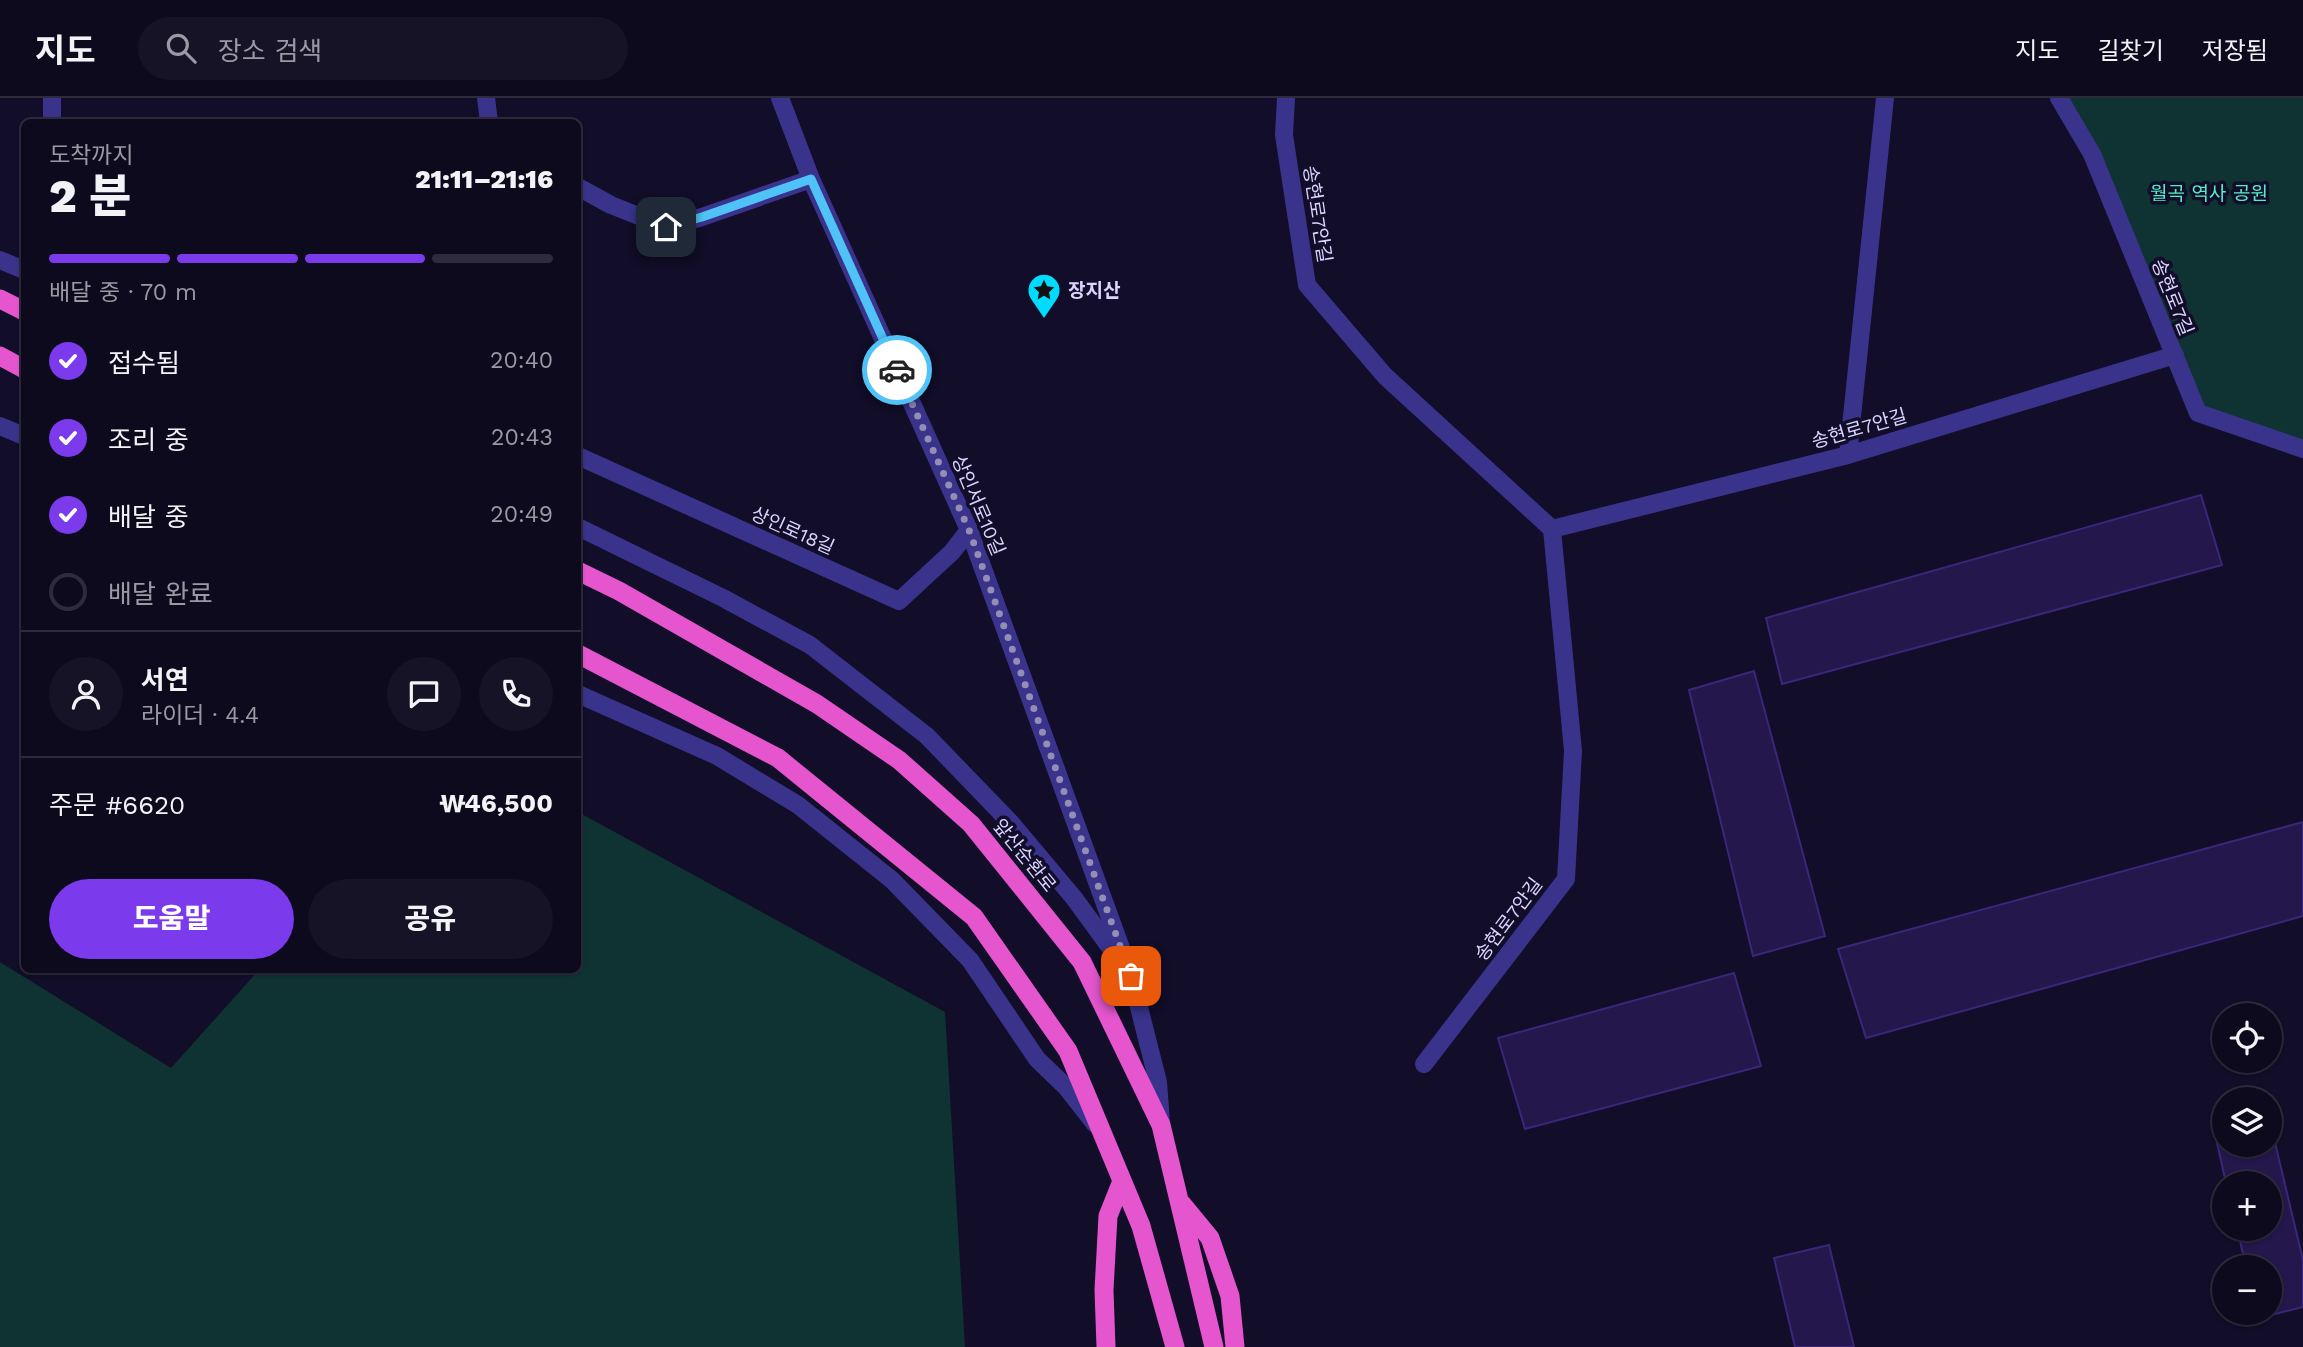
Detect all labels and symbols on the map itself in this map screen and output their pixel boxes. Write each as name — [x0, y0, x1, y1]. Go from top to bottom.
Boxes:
street label: 송현로7안길 — [1298, 164, 1337, 264]
park label: 월곡 역사 공원 — [2150, 182, 2268, 205]
pin — [636, 197, 696, 257]
street label: 송현로7길 — [2147, 256, 2198, 339]
place icon: 장지산 — [1025, 271, 1063, 320]
place label: 장지산 — [1068, 279, 1121, 302]
courier — [862, 335, 932, 405]
street label: 송현로7안길 — [1809, 404, 1909, 453]
street label: 상인서로10길 — [947, 452, 1010, 559]
street label: 상인로18길 — [747, 502, 838, 559]
street label: 앞산순환로 — [988, 814, 1061, 897]
street label: 송현로7안길 — [1470, 873, 1547, 965]
pin — [1101, 946, 1161, 1006]

